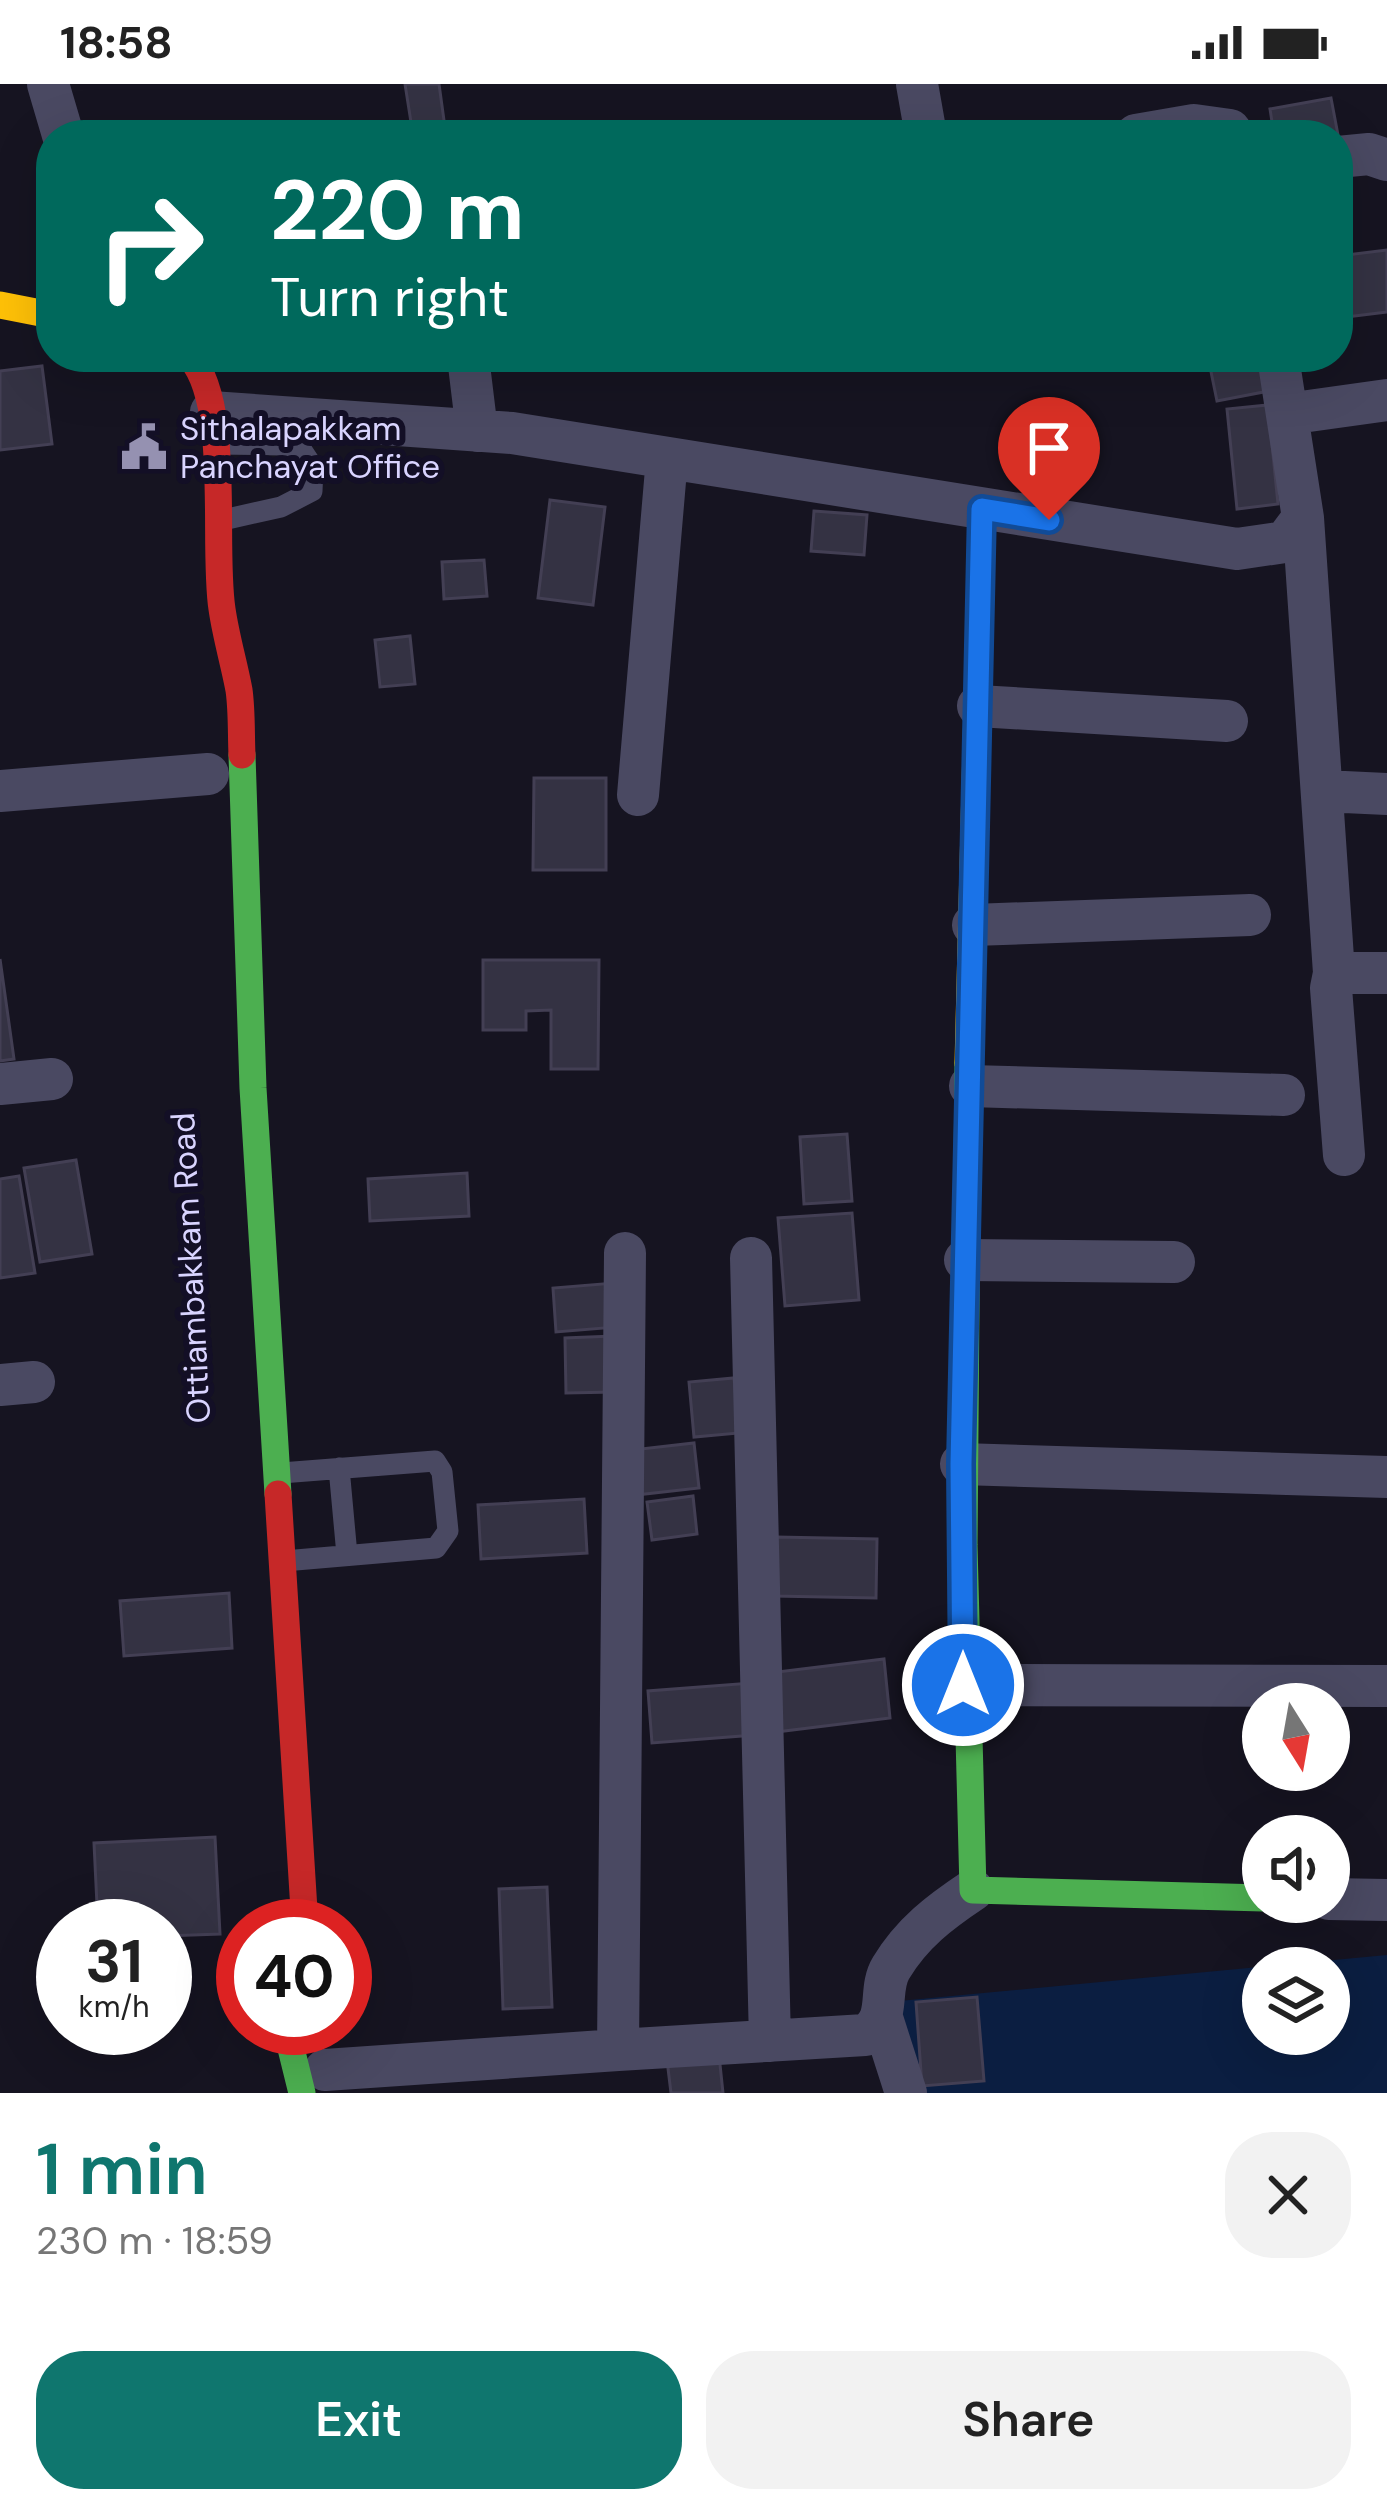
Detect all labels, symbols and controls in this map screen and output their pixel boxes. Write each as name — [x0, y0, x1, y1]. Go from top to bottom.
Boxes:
text: 18:58 — [60, 13, 173, 72]
text: 220 m — [270, 156, 525, 265]
icon: right — [72, 168, 228, 324]
text: Turn right — [270, 262, 509, 333]
pin — [998, 397, 1100, 520]
place label: Sithalapakkam Panchayat Office — [180, 407, 440, 488]
icon: arrive — [1016, 415, 1082, 481]
public building icon: Sithalapakkam Panchayat Office — [119, 422, 169, 472]
street label: Ottiambakkam Road — [161, 1111, 220, 1425]
position arrow — [900, 1622, 1026, 1748]
north arrow — [1242, 1683, 1350, 1791]
map controls — [1242, 1683, 1350, 2055]
button: sound — [1242, 1815, 1350, 1923]
speed limit sign: 40 — [216, 1899, 372, 2055]
text: 31 — [85, 1922, 143, 2001]
button: layers — [1242, 1947, 1350, 2055]
text: km/h — [79, 1987, 149, 2026]
text: 1 min — [36, 2123, 208, 2216]
button: close — [1225, 2132, 1351, 2258]
text: 230 m · 18:59 — [36, 2215, 273, 2266]
button: Exit — [36, 2351, 682, 2489]
button: Share — [706, 2351, 1351, 2489]

